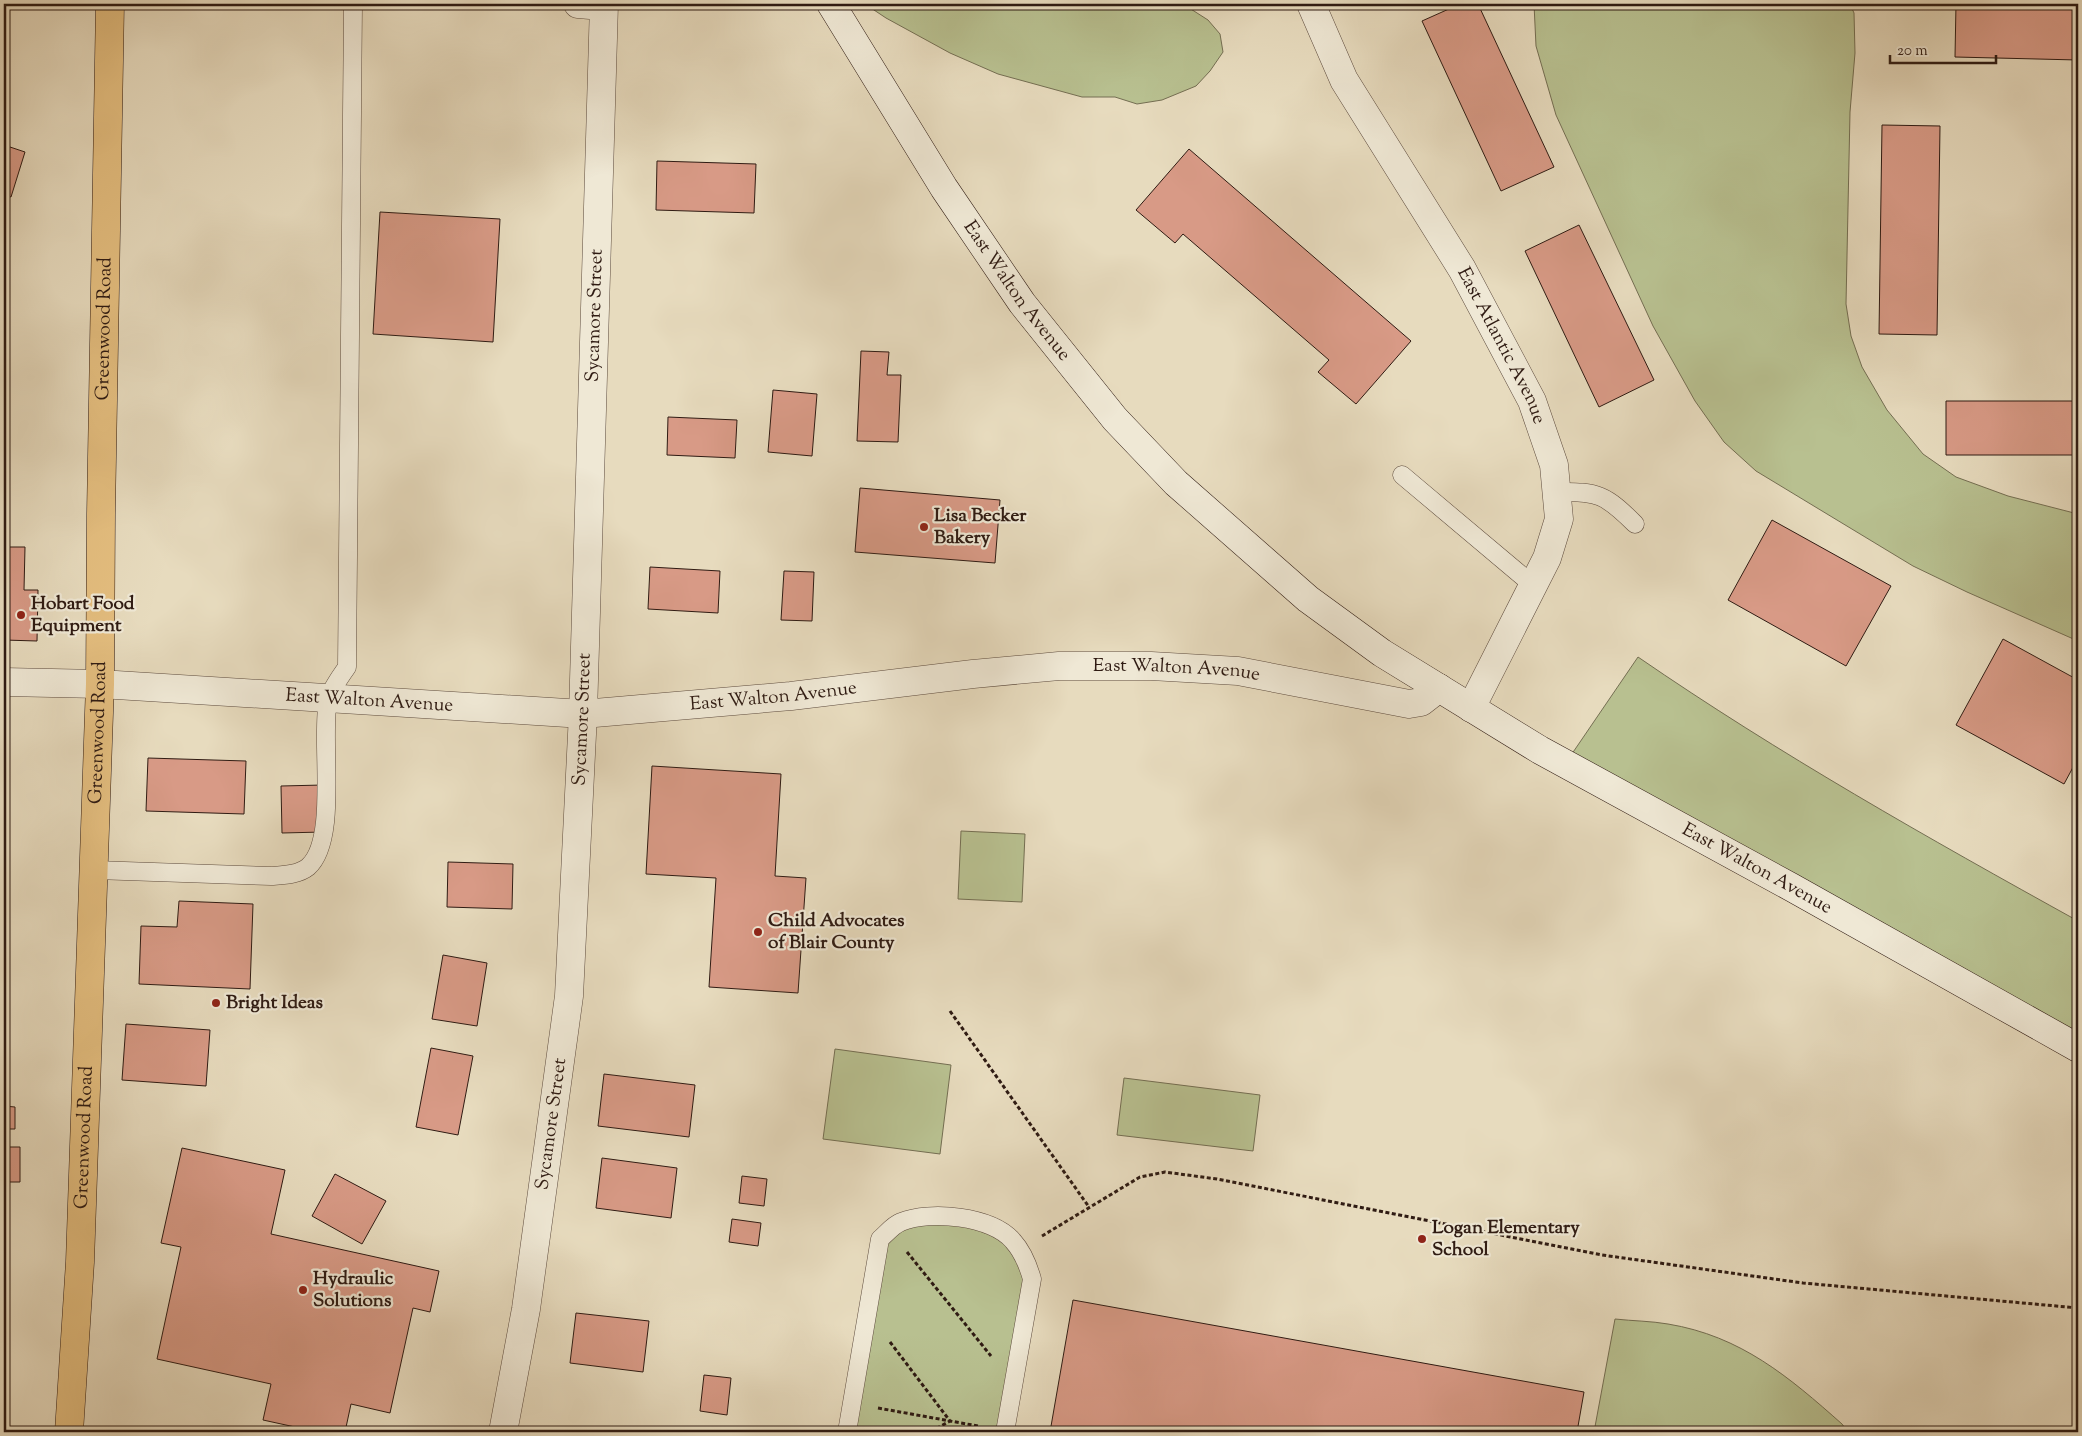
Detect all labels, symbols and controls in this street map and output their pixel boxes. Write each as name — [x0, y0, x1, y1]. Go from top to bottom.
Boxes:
scale bar — [1890, 32, 1996, 64]
text: 20 m — [1897, 41, 1928, 62]
street label: East Walton Avenue — [956, 215, 1077, 367]
street label: Sycamore Street — [579, 248, 610, 382]
street label: Greenwood Road — [90, 257, 119, 401]
street label: East Atlantic Avenue — [1450, 262, 1552, 428]
place label: Lisa Becker Bakery — [934, 503, 1027, 552]
marker: Lisa Becker Bakery — [918, 521, 930, 533]
place label: Hobart Food Equipment — [31, 591, 135, 640]
marker: Hobart Food Equipment — [15, 609, 27, 621]
street label: Sycamore Street — [566, 652, 598, 786]
street label: East Walton Avenue — [1093, 653, 1263, 689]
street label: Greenwood Road — [82, 661, 114, 805]
street label: East Walton Avenue — [689, 675, 858, 718]
street label: East Walton Avenue — [285, 682, 454, 719]
street label: East Walton Avenue — [1677, 816, 1837, 921]
place label: Child Advocates of Blair County — [768, 908, 905, 957]
marker: Child Advocates of Blair County — [752, 926, 764, 938]
place label: Bright Ideas — [226, 990, 324, 1017]
marker: Bright Ideas — [210, 997, 222, 1009]
street label: Sycamore Street — [529, 1056, 574, 1192]
street label: Greenwood Road — [68, 1065, 100, 1209]
place label: Logan Elementary School — [1432, 1215, 1580, 1264]
marker: Logan Elementary School — [1416, 1233, 1428, 1245]
place label: Hydraulic Solutions — [313, 1266, 394, 1315]
marker: Hydraulic Solutions — [297, 1284, 309, 1296]

